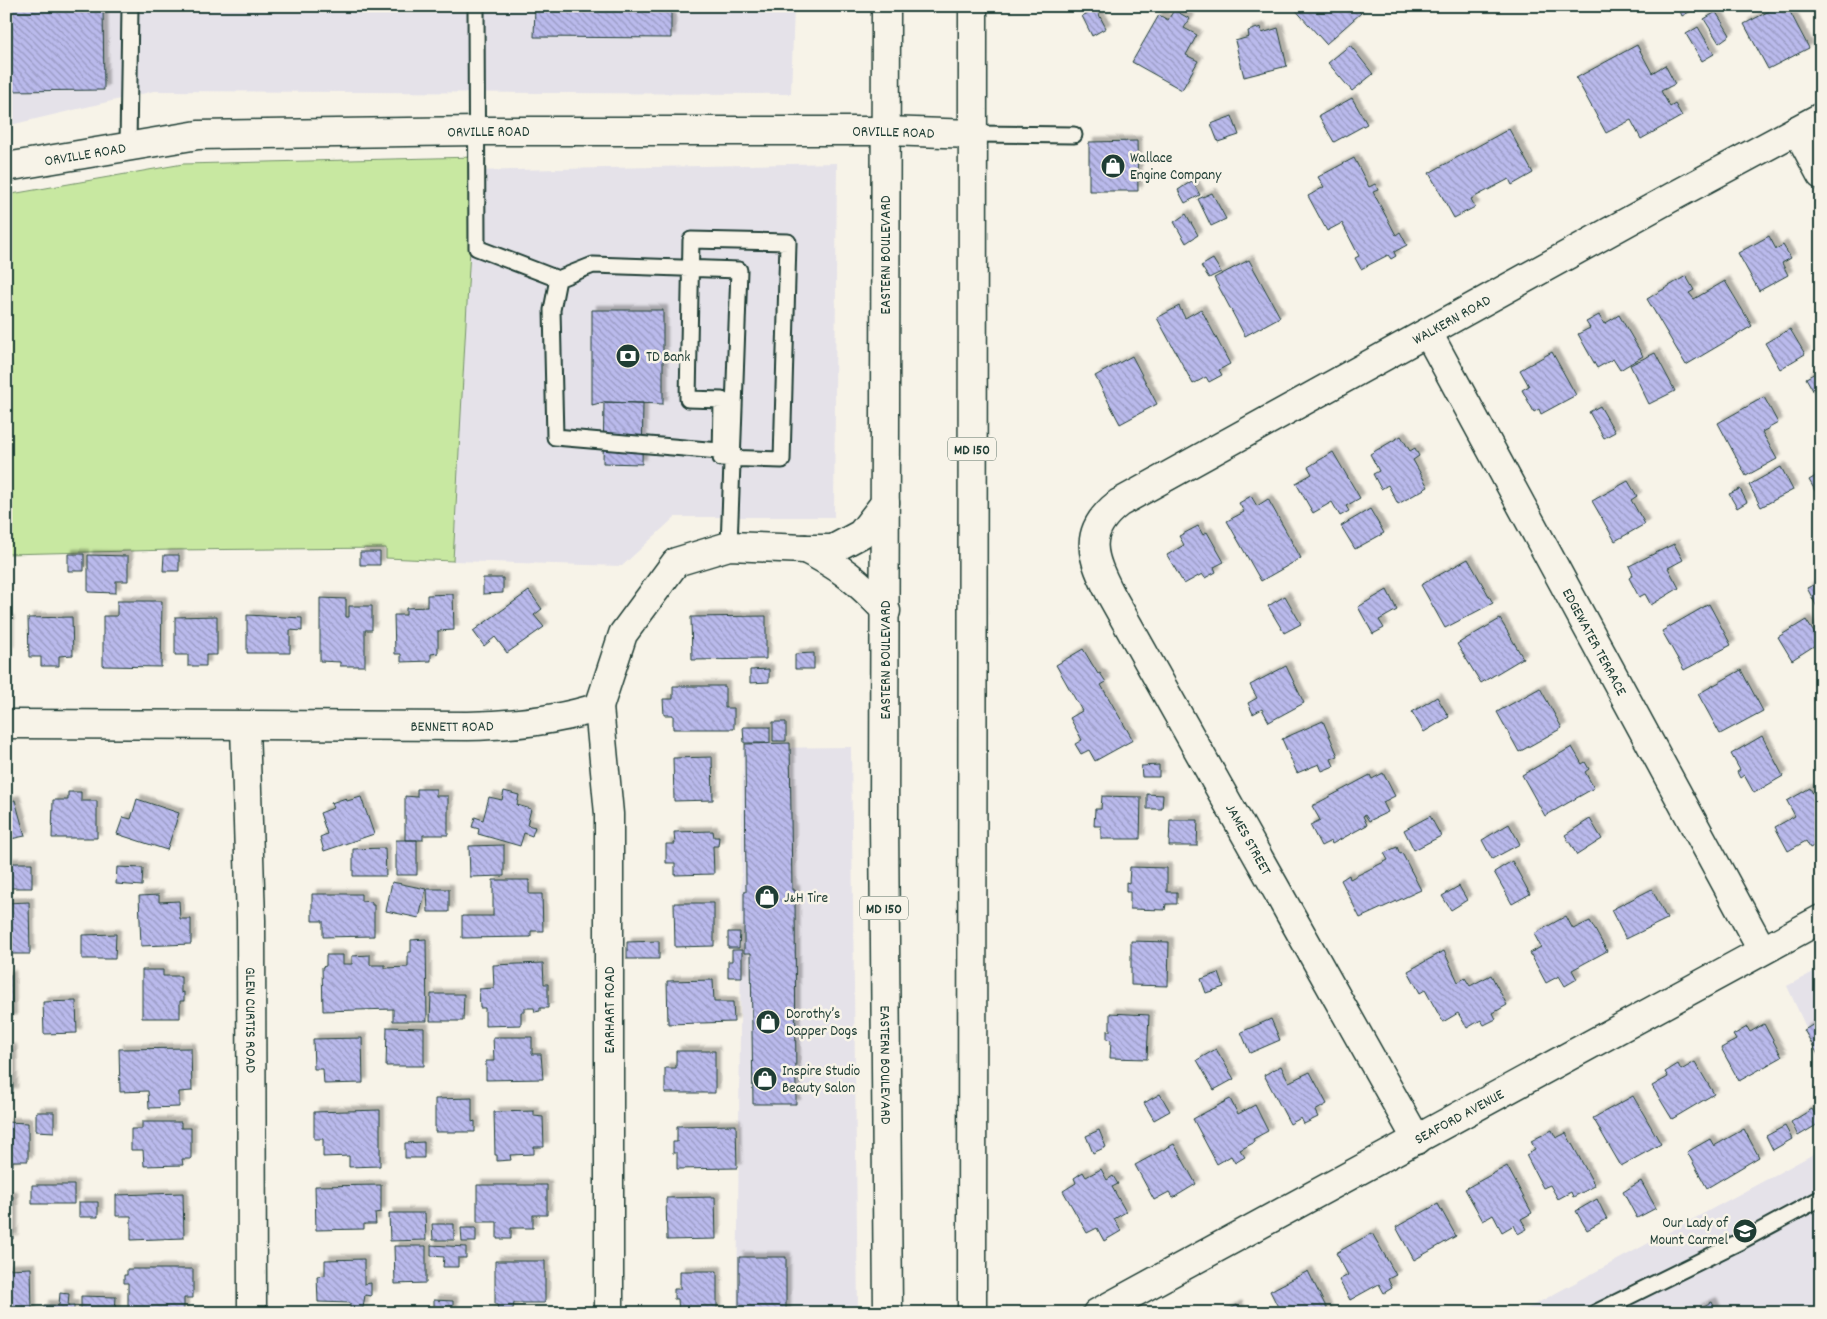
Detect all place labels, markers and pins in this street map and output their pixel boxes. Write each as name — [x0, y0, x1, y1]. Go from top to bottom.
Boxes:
place label: Wallace Engine Company — [1130, 148, 1222, 187]
shop icon: Wallace Engine Company — [1100, 153, 1126, 179]
bank icon: TD Bank — [615, 343, 641, 369]
place label: TD Bank — [646, 347, 690, 369]
shop icon: J&H Tire — [754, 884, 780, 910]
place label: J&H Tire — [784, 888, 828, 910]
place label: Dorothy’s Dapper Dogs — [786, 1004, 858, 1043]
shop icon: Dorothy’s Dapper Dogs — [755, 1009, 781, 1035]
place label: Inspire Studio Beauty Salon — [782, 1061, 861, 1100]
shop icon: Inspire Studio Beauty Salon — [752, 1066, 778, 1092]
place label: Our Lady of Mount Carmel — [1650, 1213, 1729, 1252]
school or university icon: Our Lady of Mount Carmel — [1732, 1218, 1758, 1244]

